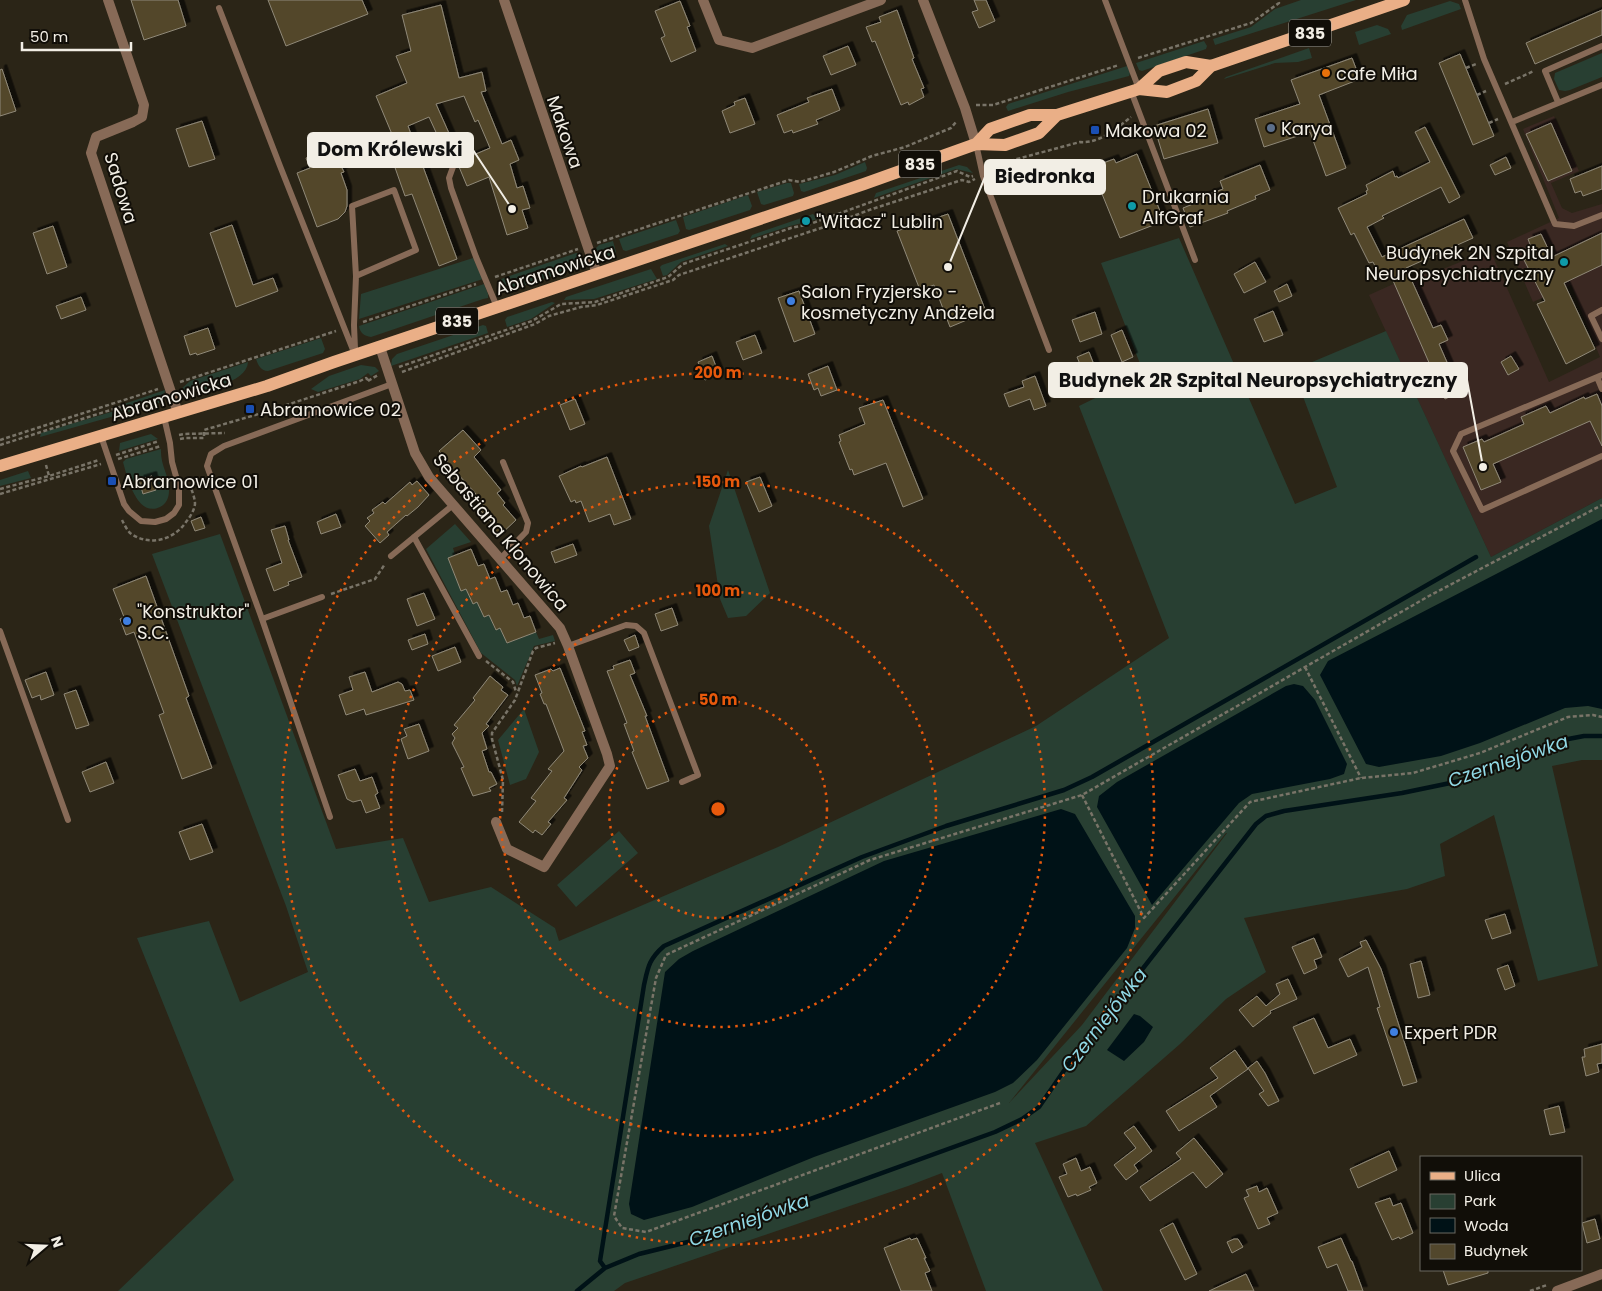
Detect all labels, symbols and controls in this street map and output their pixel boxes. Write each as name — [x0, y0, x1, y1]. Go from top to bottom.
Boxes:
road number: 835 — [1289, 19, 1331, 46]
scale bar — [22, 20, 131, 52]
text: 50 m — [30, 26, 68, 47]
place label: cafe Miła — [1336, 61, 1418, 86]
marker: cafe Miła — [1320, 67, 1332, 79]
street label: Makowa — [541, 92, 589, 172]
place label: Karya — [1281, 116, 1333, 141]
place label: Makowa 02 — [1105, 118, 1207, 143]
marker: Karya — [1265, 122, 1277, 134]
marker: Makowa 02 — [1089, 124, 1101, 136]
callout: Dom Królewski — [308, 133, 473, 167]
text: Dom Królewski — [317, 136, 463, 163]
street label: Sadowa — [98, 149, 144, 227]
road number: 835 — [899, 150, 941, 178]
callout: Biedronka — [985, 160, 1105, 194]
text: Biedronka — [995, 163, 1095, 190]
place label: Drukarnia AlfGraf — [1142, 184, 1229, 230]
marker: Drukarnia AlfGraf — [1126, 200, 1138, 212]
place label: "Witacz" Lublin — [816, 209, 943, 234]
marker: "Witacz" Lublin — [800, 215, 812, 227]
street label: Abramowicka — [492, 239, 618, 301]
place label: Budynek 2N Szpital Neuropsychiatryczny — [1366, 240, 1554, 286]
marker: Budynek 2N Szpital Neuropsychiatryczny — [1558, 256, 1570, 268]
place label: Salon Fryzjersko - kosmetyczny Andżela — [801, 279, 995, 325]
marker: Salon Fryzjersko - kosmetyczny Andżela — [785, 295, 797, 307]
road number: 835 — [436, 308, 478, 334]
text: 200 m — [694, 362, 742, 383]
callout: Budynek 2R Szpital Neuropsychiatryczny — [1049, 363, 1467, 397]
street label: Abramowicka — [108, 367, 234, 427]
text: Budynek 2R Szpital Neuropsychiatryczny — [1059, 367, 1458, 394]
place label: Abramowice 02 — [260, 397, 401, 422]
marker: Abramowice 02 — [244, 403, 256, 415]
street label: Sebastiana Klonowica — [427, 448, 575, 616]
place label: Abramowice 01 — [122, 469, 258, 494]
text: 150 m — [696, 471, 740, 492]
marker: Abramowice 01 — [106, 475, 118, 487]
text: 100 m — [696, 580, 740, 601]
place label: "Konstruktor" S.C. — [137, 599, 250, 645]
marker: "Konstruktor" S.C. — [121, 615, 133, 627]
text: 50 m — [699, 689, 737, 710]
water label: Czerniejówka — [1444, 728, 1572, 794]
centre of rings — [709, 800, 727, 818]
water label: Czerniejówka — [1055, 962, 1153, 1078]
place label: Expert PDR — [1404, 1020, 1497, 1045]
marker: Expert PDR — [1388, 1026, 1400, 1038]
legend — [1420, 1156, 1582, 1271]
text: Ulica — [1464, 1165, 1501, 1186]
water label: Czerniejówka — [685, 1187, 813, 1253]
text: Park — [1464, 1190, 1496, 1211]
text: Woda — [1464, 1215, 1509, 1236]
north arrow — [20, 1221, 70, 1271]
text: N — [46, 1234, 68, 1250]
text: Budynek — [1464, 1240, 1528, 1261]

